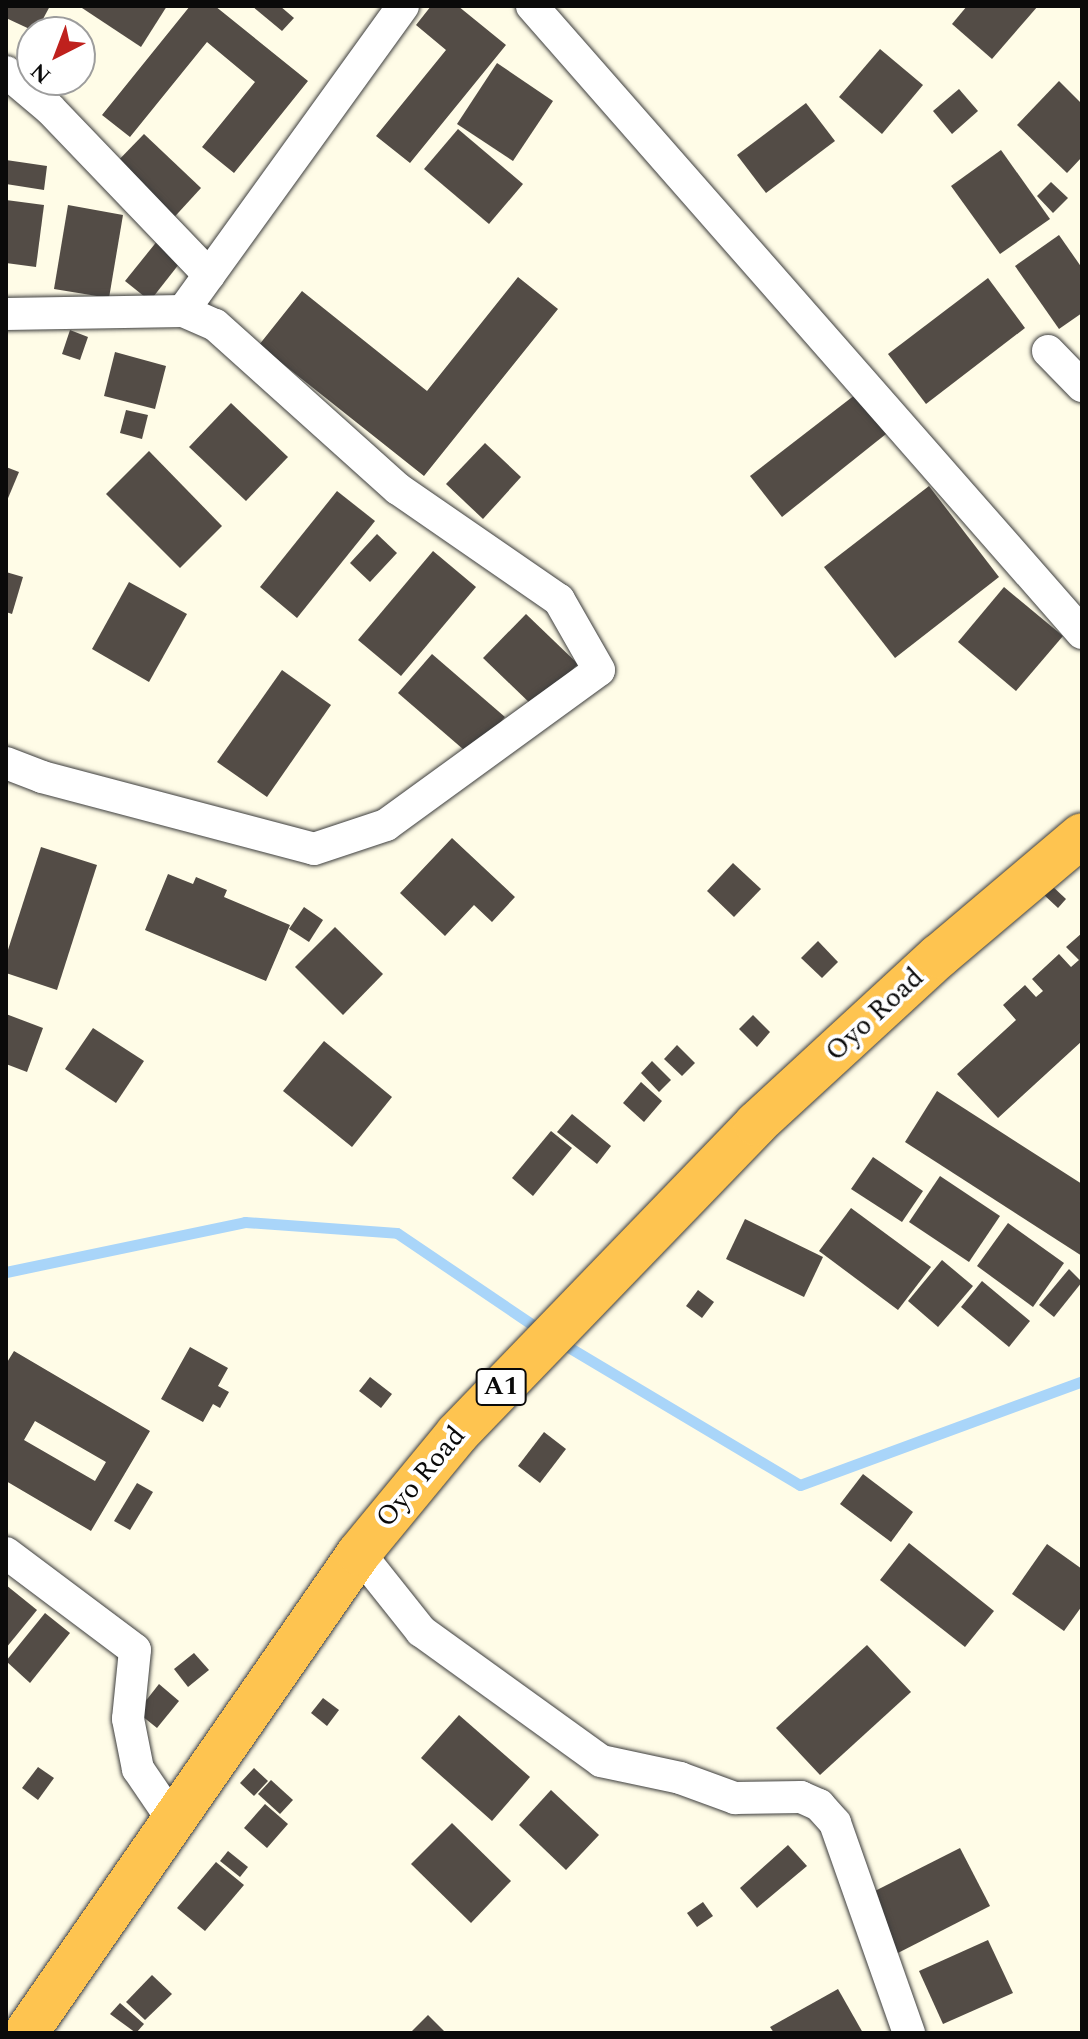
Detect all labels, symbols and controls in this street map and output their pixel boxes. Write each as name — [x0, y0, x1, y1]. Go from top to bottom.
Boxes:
north arrow — [16, 16, 96, 96]
text: N — [23, 54, 59, 91]
street label: Oyo Road — [819, 961, 931, 1069]
road number: A1 — [475, 1365, 527, 1409]
street label: Oyo Road — [369, 1420, 473, 1534]

